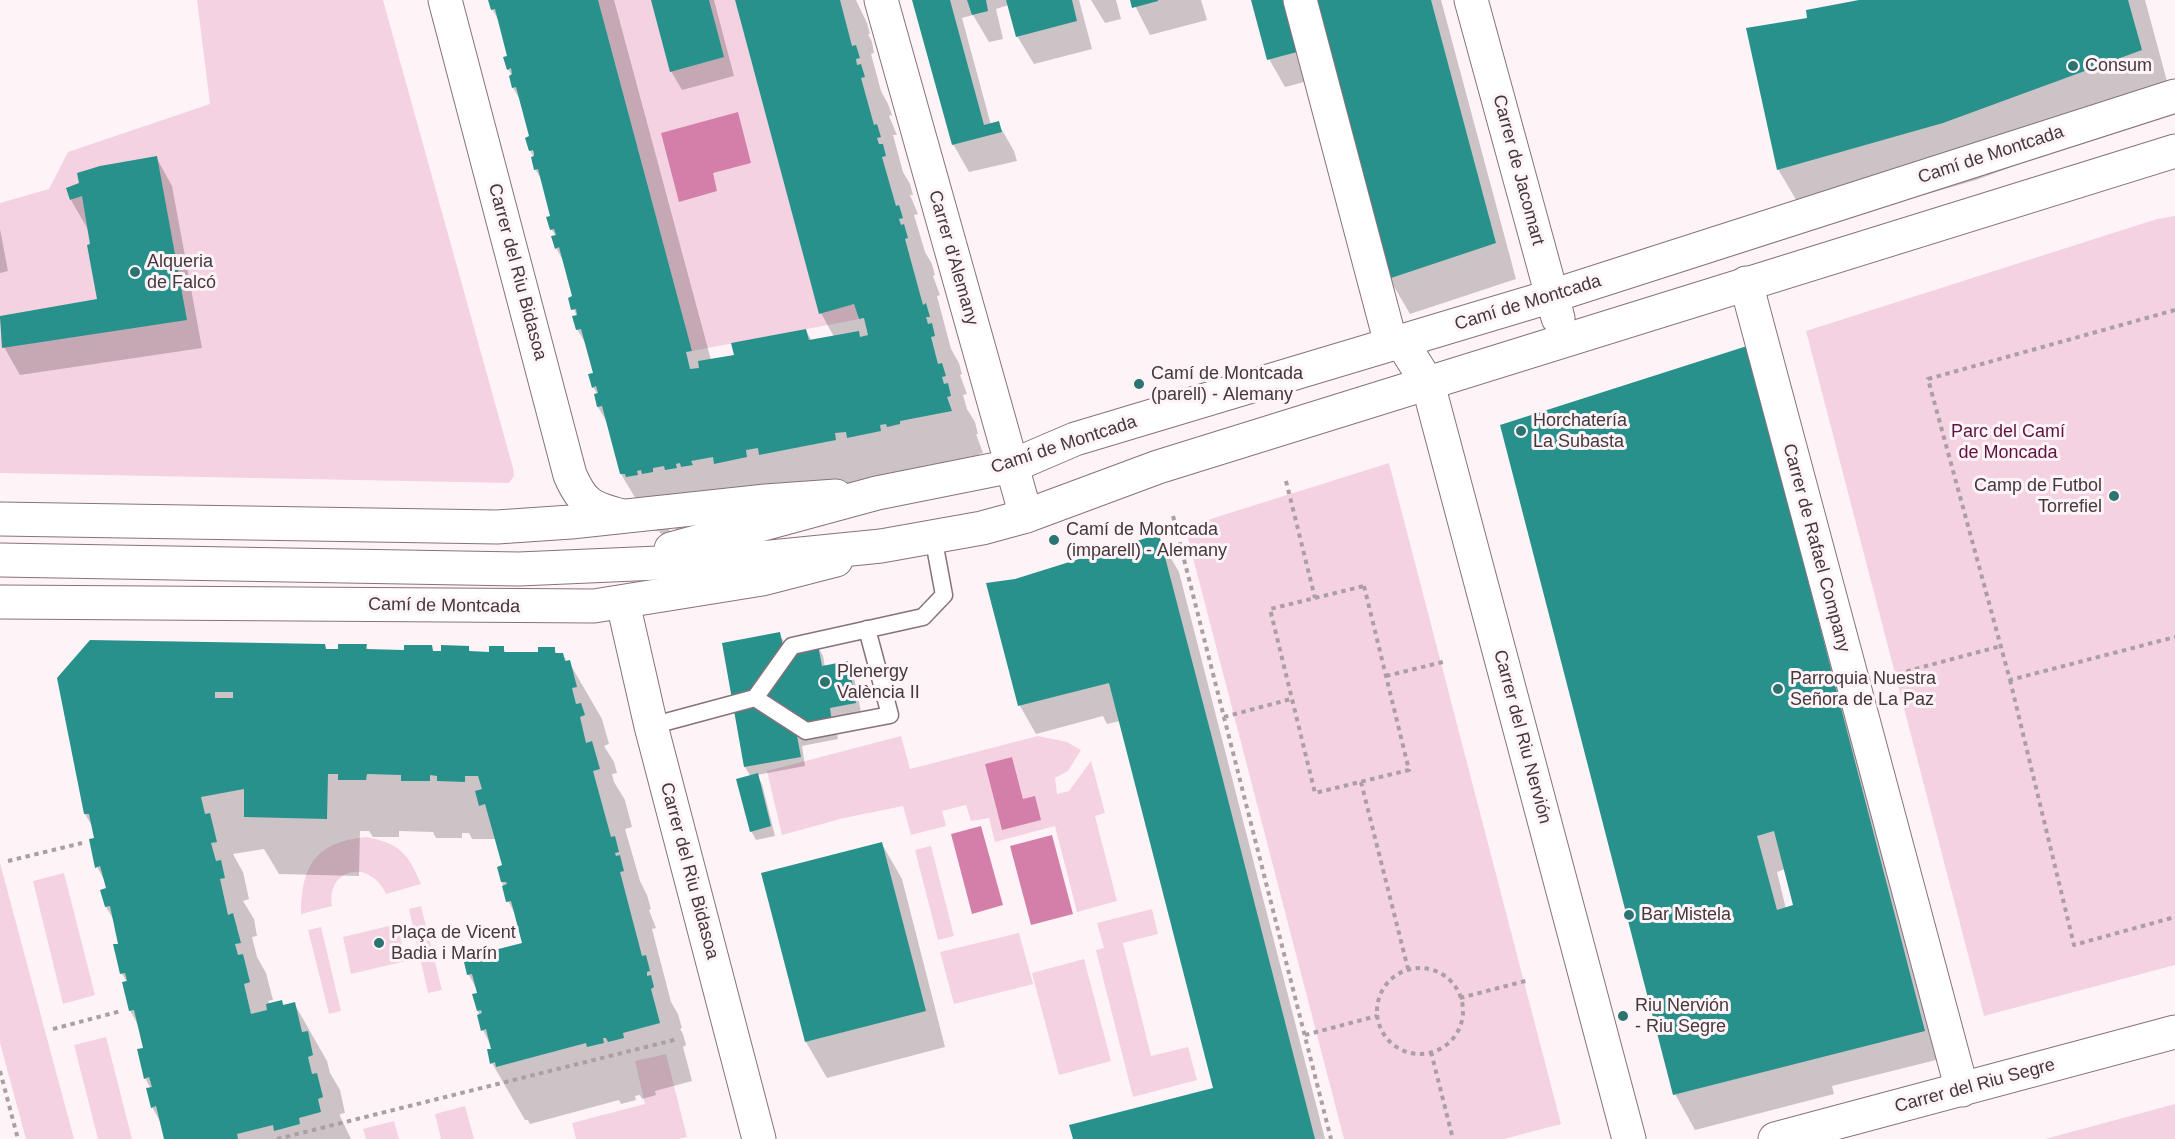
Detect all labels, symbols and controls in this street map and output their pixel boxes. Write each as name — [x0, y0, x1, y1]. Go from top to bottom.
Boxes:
place label: Consum — [2085, 55, 2152, 77]
marker: Consum — [2066, 59, 2080, 73]
street label: Carrer de Jacomart — [1488, 92, 1548, 248]
street label: Camí de Montcada — [1915, 121, 2067, 189]
street label: Carrer del Riu Bidasoa — [483, 181, 551, 363]
street label: Carrer d'Alemany — [923, 188, 983, 328]
place label: Alqueria de Falcó — [147, 251, 216, 294]
marker: Alqueria de Falcó — [128, 265, 142, 279]
street label: Camí de Montcada — [1452, 270, 1604, 336]
place label: Camí de Montcada (parell) - Alemany — [1151, 363, 1303, 406]
marker: Camí de Montcada (parell) - Alemany — [1132, 377, 1146, 391]
place label: Horchatería La Subasta — [1533, 410, 1627, 452]
street label: Camí de Montcada — [988, 411, 1140, 479]
park label: Parc del Camí de Moncada — [1951, 421, 2065, 464]
marker: Horchatería La Subasta — [1514, 424, 1528, 438]
street label: Carrer de Rafael Company — [1778, 441, 1854, 655]
place label: Camp de Futbol Torrefiel — [1974, 475, 2102, 518]
marker: Camp de Futbol Torrefiel — [2107, 489, 2121, 503]
place label: Camí de Montcada (imparell) - Alemany — [1066, 519, 1227, 562]
marker: Camí de Montcada (imparell) - Alemany — [1047, 533, 1061, 547]
street label: Camí de Montcada — [368, 594, 520, 618]
street label: Carrer del Riu Nervión — [1488, 648, 1556, 826]
place label: Plenergy València II — [837, 661, 920, 704]
place label: Parroquia Nuestra Señora de La Paz — [1790, 668, 1936, 710]
marker: Plenergy València II — [818, 675, 832, 689]
marker: Parroquia Nuestra Señora de La Paz — [1771, 682, 1785, 696]
street label: Carrer del Riu Bidasoa — [655, 780, 723, 962]
place label: Bar Mistela — [1641, 904, 1731, 926]
marker: Bar Mistela — [1622, 908, 1636, 922]
place label: Plaça de Vicent Badia i Marín — [391, 922, 516, 964]
marker: Plaça de Vicent Badia i Marín — [372, 936, 386, 950]
place label: Riu Nervión - Riu Segre — [1635, 995, 1729, 1038]
marker: Riu Nervión - Riu Segre — [1616, 1009, 1630, 1023]
street label: Carrer del Riu Segre — [1892, 1054, 2058, 1118]

